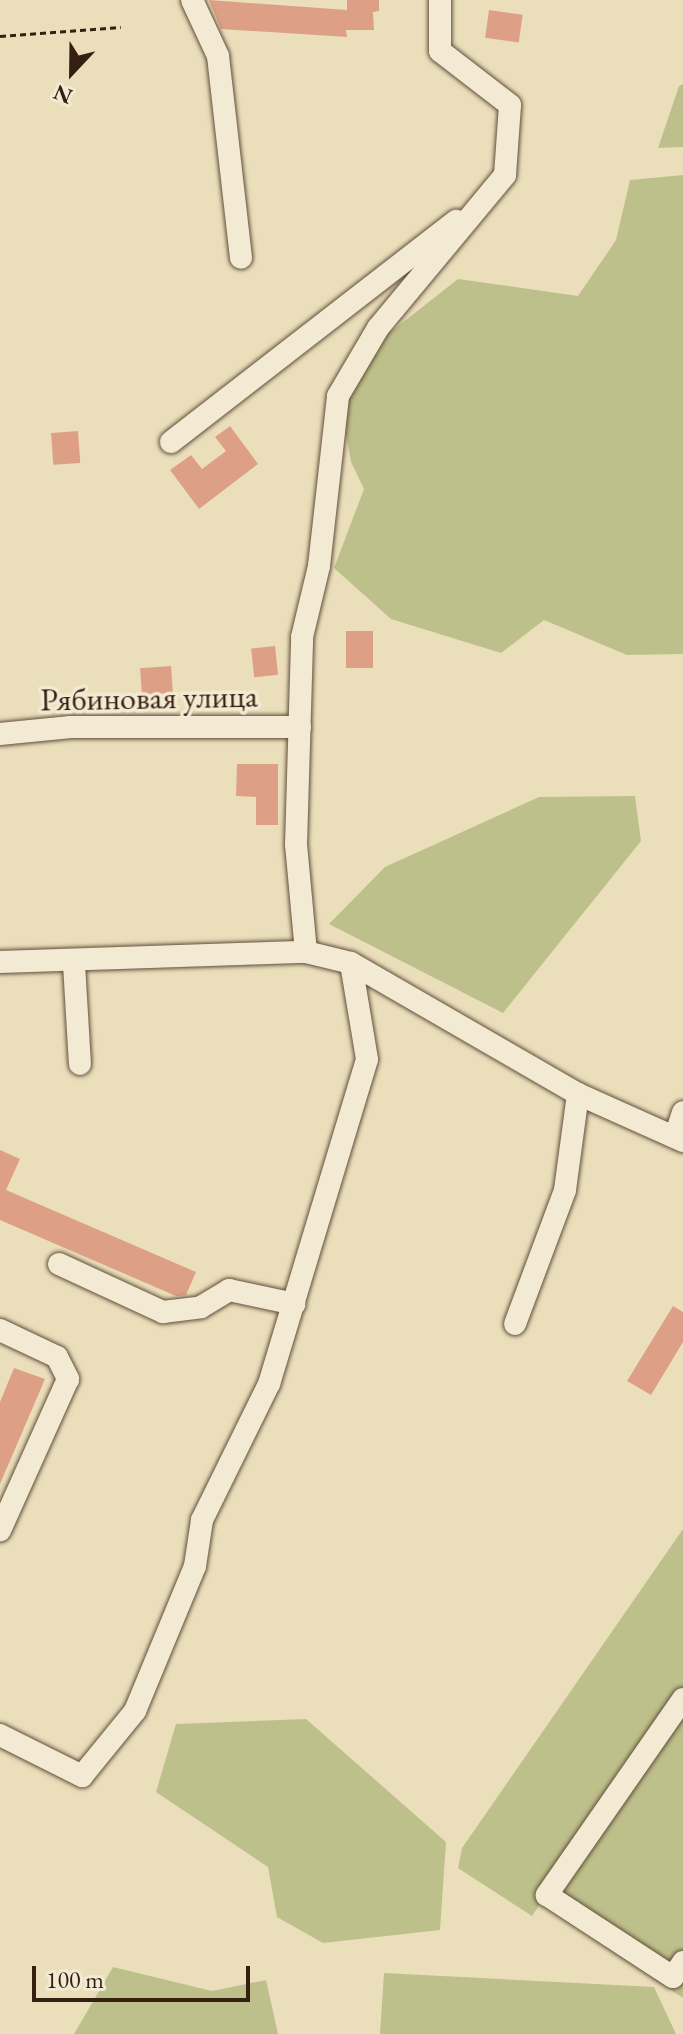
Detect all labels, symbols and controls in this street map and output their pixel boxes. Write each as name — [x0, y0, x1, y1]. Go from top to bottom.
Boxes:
north arrow — [32, 32, 112, 112]
text: N — [49, 78, 77, 111]
street label: Рябиновая улица — [40, 677, 258, 719]
scale bar — [36, 1950, 254, 2000]
text: 100 m — [46, 1964, 104, 1995]

